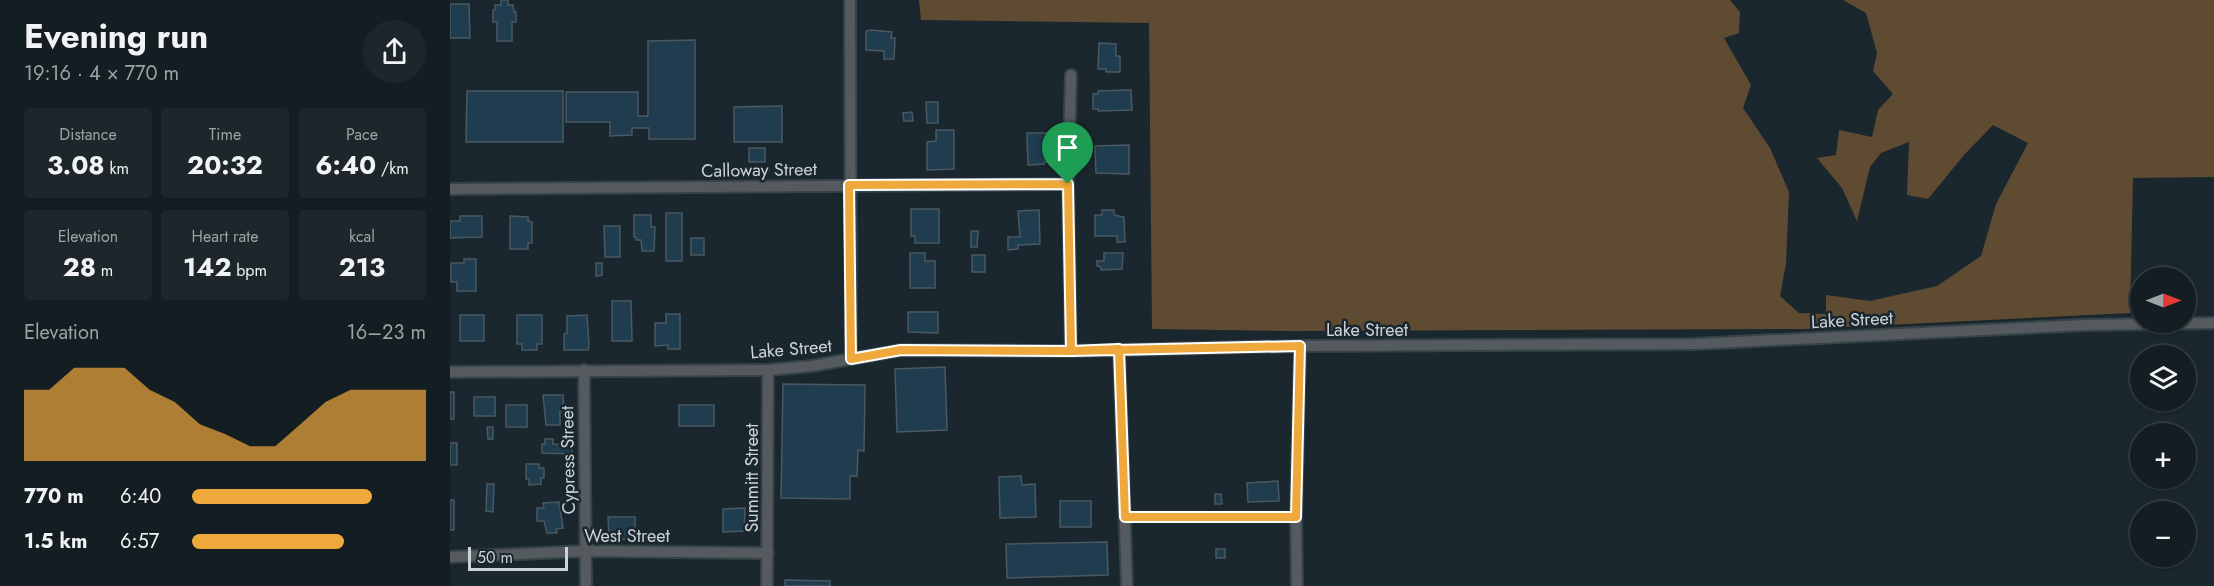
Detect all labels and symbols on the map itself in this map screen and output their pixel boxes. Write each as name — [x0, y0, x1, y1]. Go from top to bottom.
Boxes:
pin — [1042, 122, 1093, 184]
street label: Calloway Street — [701, 156, 818, 184]
north arrow — [2130, 267, 2196, 333]
street label: Lake Street — [1810, 305, 1894, 335]
street label: Lake Street — [1326, 317, 1409, 343]
street label: Lake Street — [749, 332, 834, 366]
street label: Cypress Street — [554, 405, 582, 514]
street label: Summitt Street — [739, 423, 765, 533]
street label: West Street — [584, 523, 670, 549]
scale bar — [468, 544, 568, 572]

